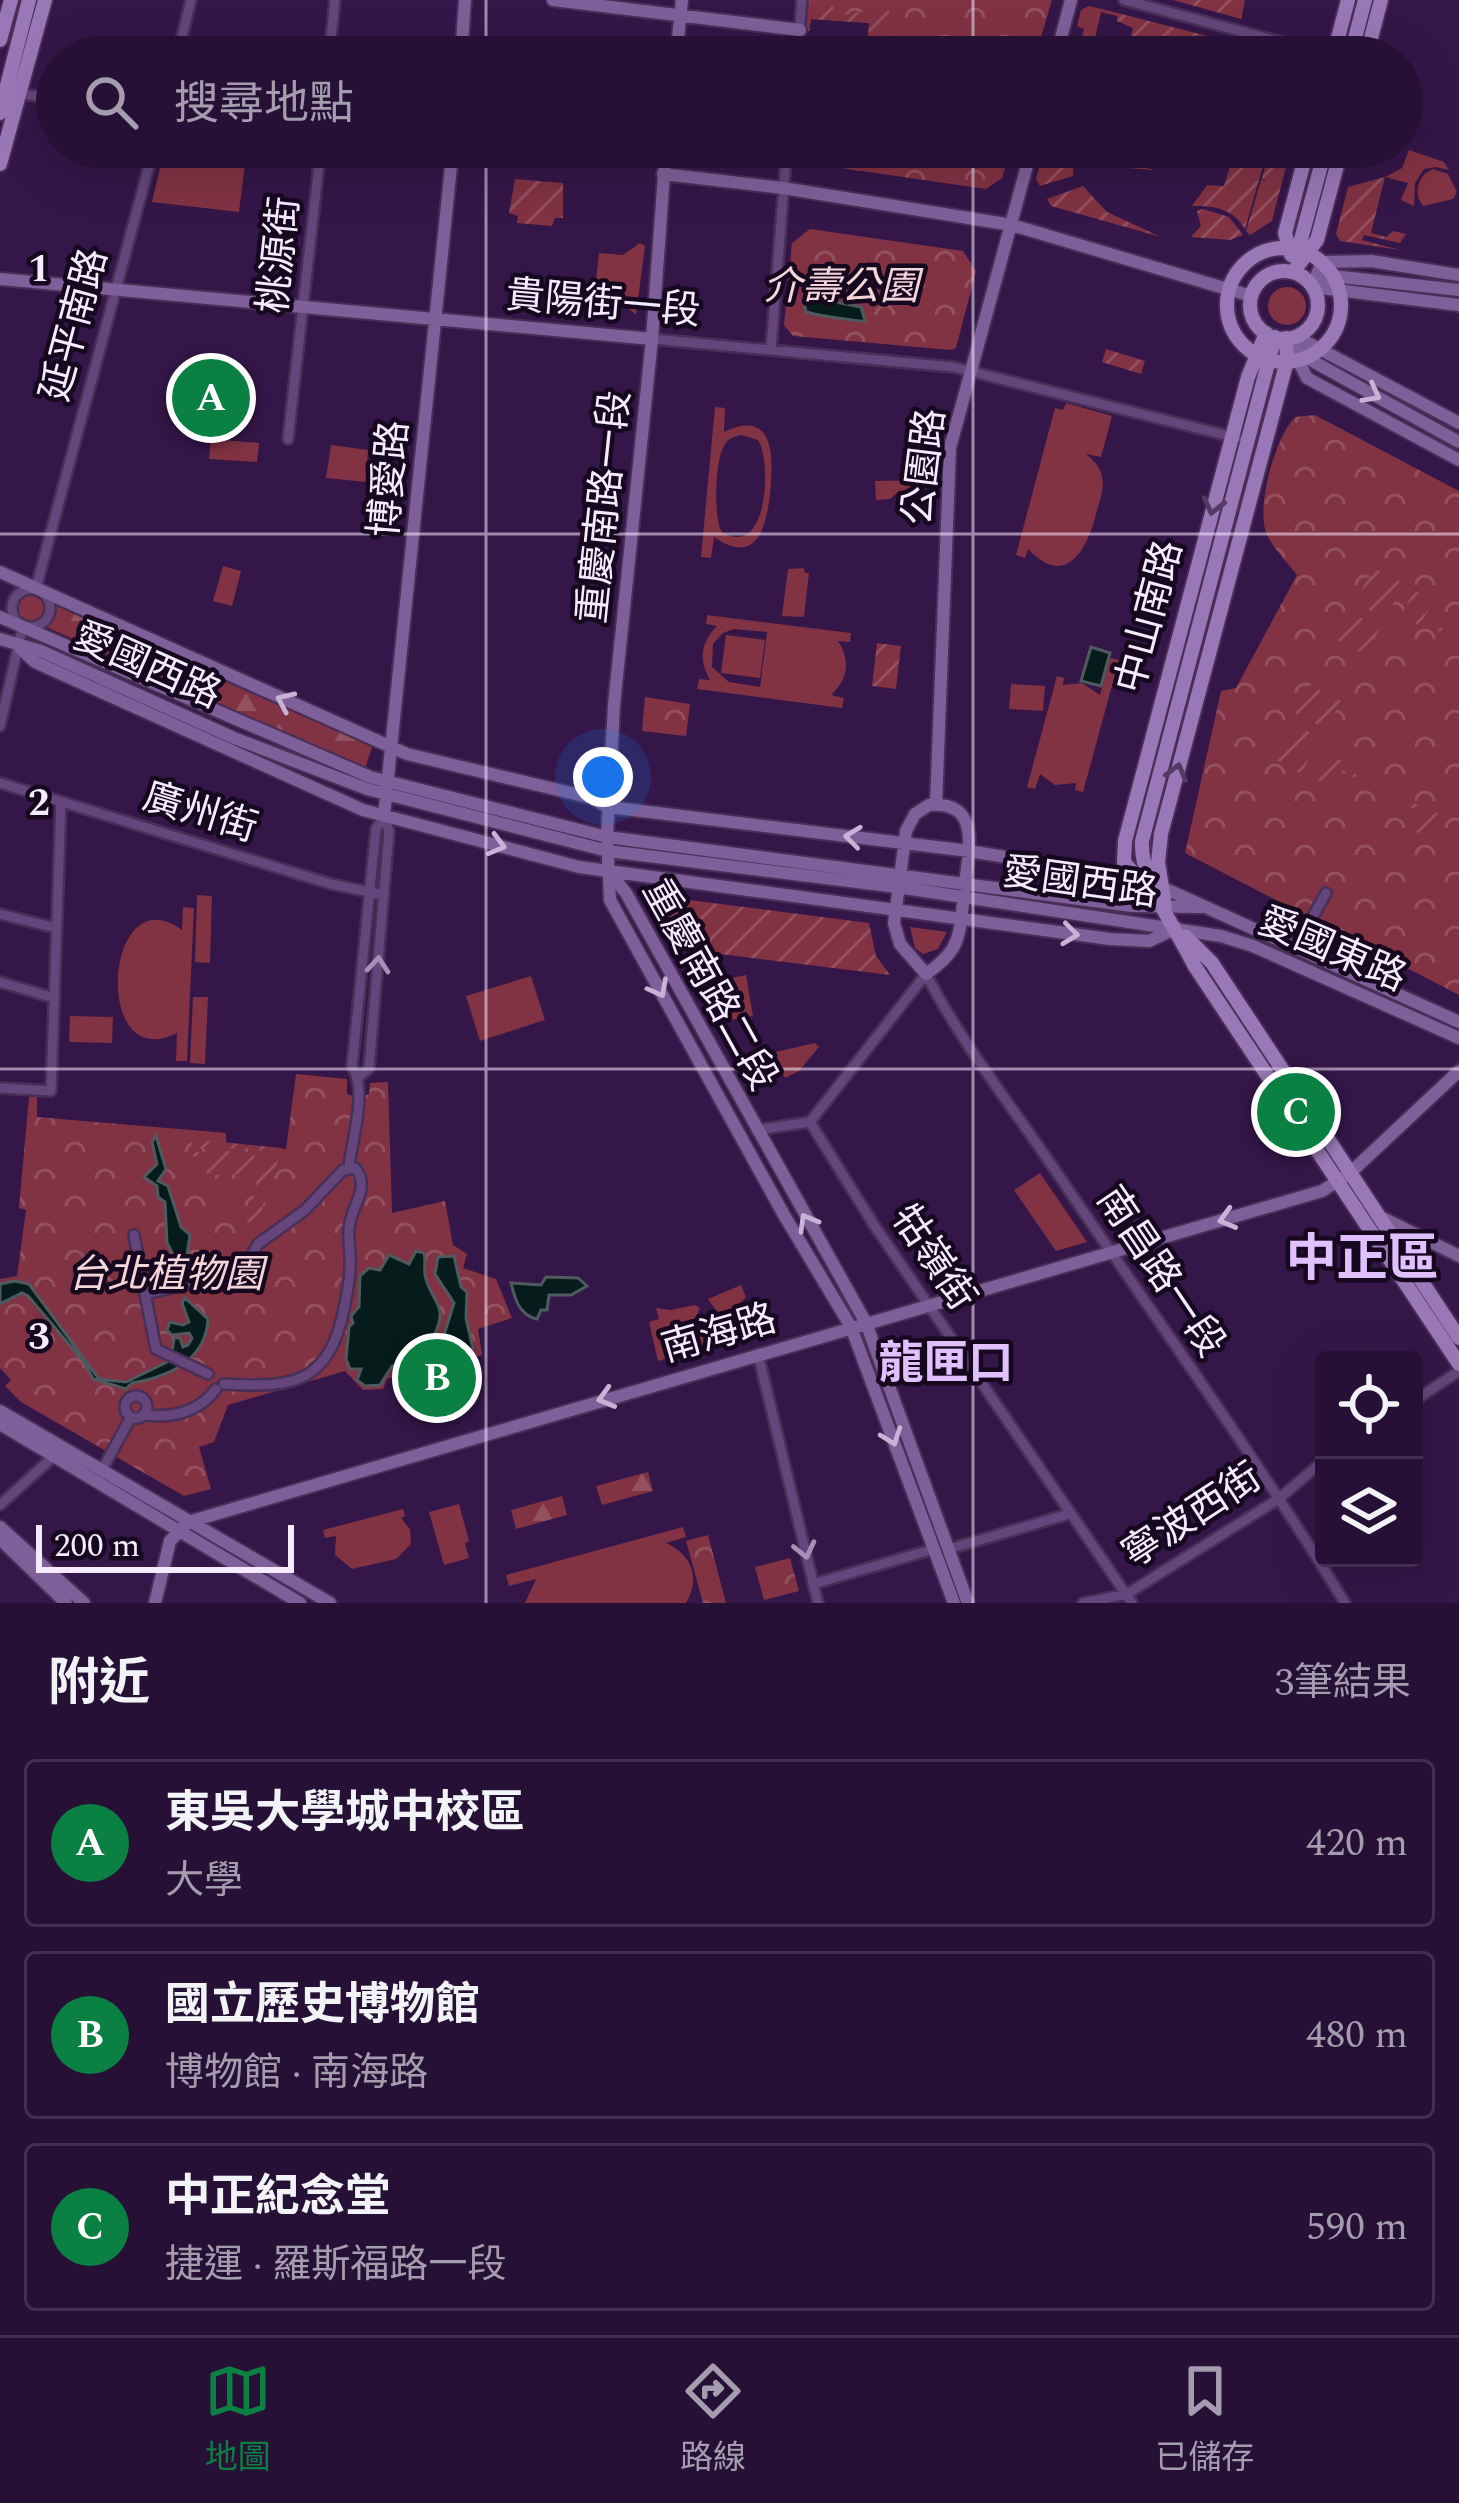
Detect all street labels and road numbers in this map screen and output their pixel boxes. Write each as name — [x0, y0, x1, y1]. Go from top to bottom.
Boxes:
street label: 桃源街 — [245, 194, 315, 316]
street label: 延平南路 — [26, 242, 124, 408]
street label: 貴陽街一段 — [503, 266, 703, 342]
street label: 重慶南路一段 — [563, 388, 647, 626]
street label: 公園路 — [889, 405, 961, 529]
street label: 博愛路 — [356, 418, 424, 540]
street label: 中山南路 — [1101, 534, 1199, 700]
street label: 愛國西路 — [64, 607, 230, 725]
street label: 廣州街 — [135, 768, 265, 858]
street label: 愛國西路 — [999, 843, 1161, 923]
street label: 重慶南路二段 — [626, 868, 792, 1102]
street label: 愛國東路 — [1249, 892, 1415, 1008]
street label: 南昌路一段 — [1081, 1175, 1239, 1369]
street label: 牯嶺街 — [876, 1193, 990, 1323]
street label: 南海路 — [655, 1290, 783, 1378]
street label: 寧波西街 — [1111, 1449, 1273, 1583]

